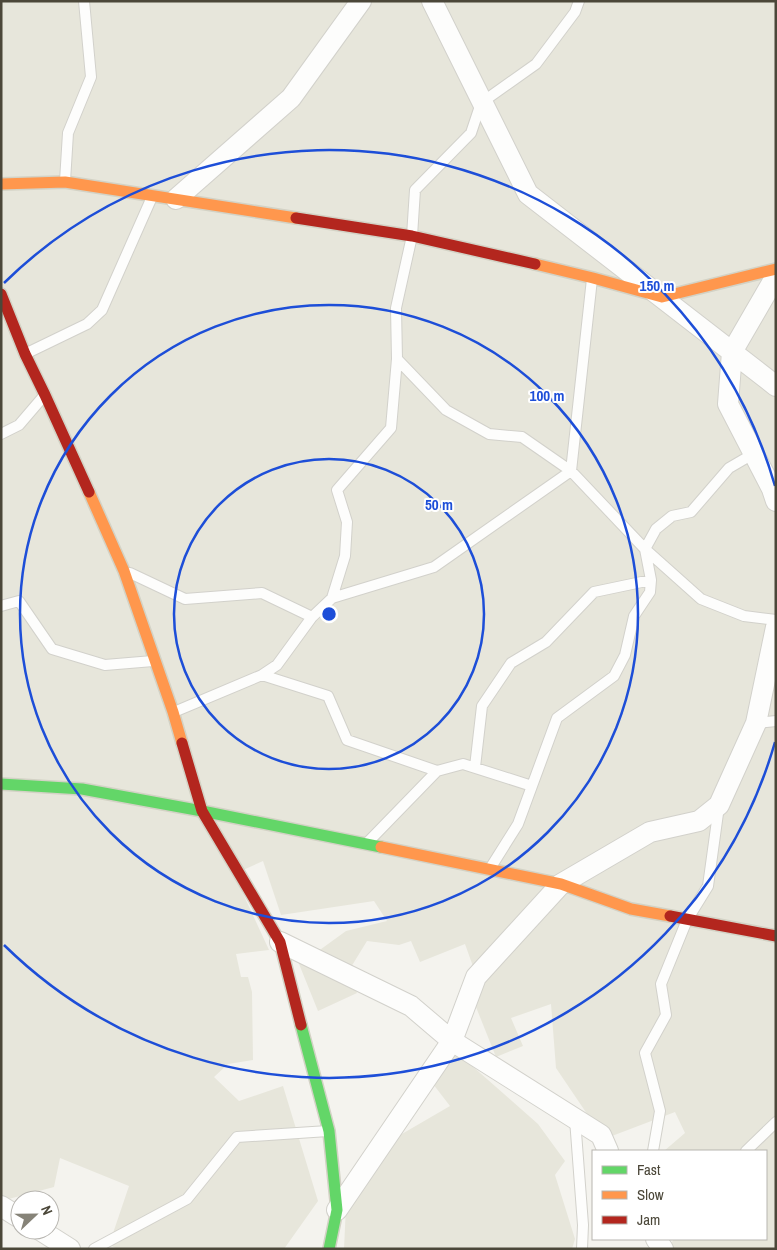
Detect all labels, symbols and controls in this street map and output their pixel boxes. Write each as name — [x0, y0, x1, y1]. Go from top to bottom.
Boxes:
text: 150 m — [640, 275, 674, 296]
text: 100 m — [530, 385, 564, 406]
text: 50 m — [425, 494, 453, 515]
centre of rings — [320, 605, 338, 623]
legend — [592, 1150, 767, 1240]
text: Fast — [637, 1159, 661, 1180]
text: Slow — [637, 1184, 664, 1205]
north arrow — [10, 1190, 60, 1240]
text: N — [37, 1203, 57, 1217]
text: Jam — [637, 1209, 660, 1230]

